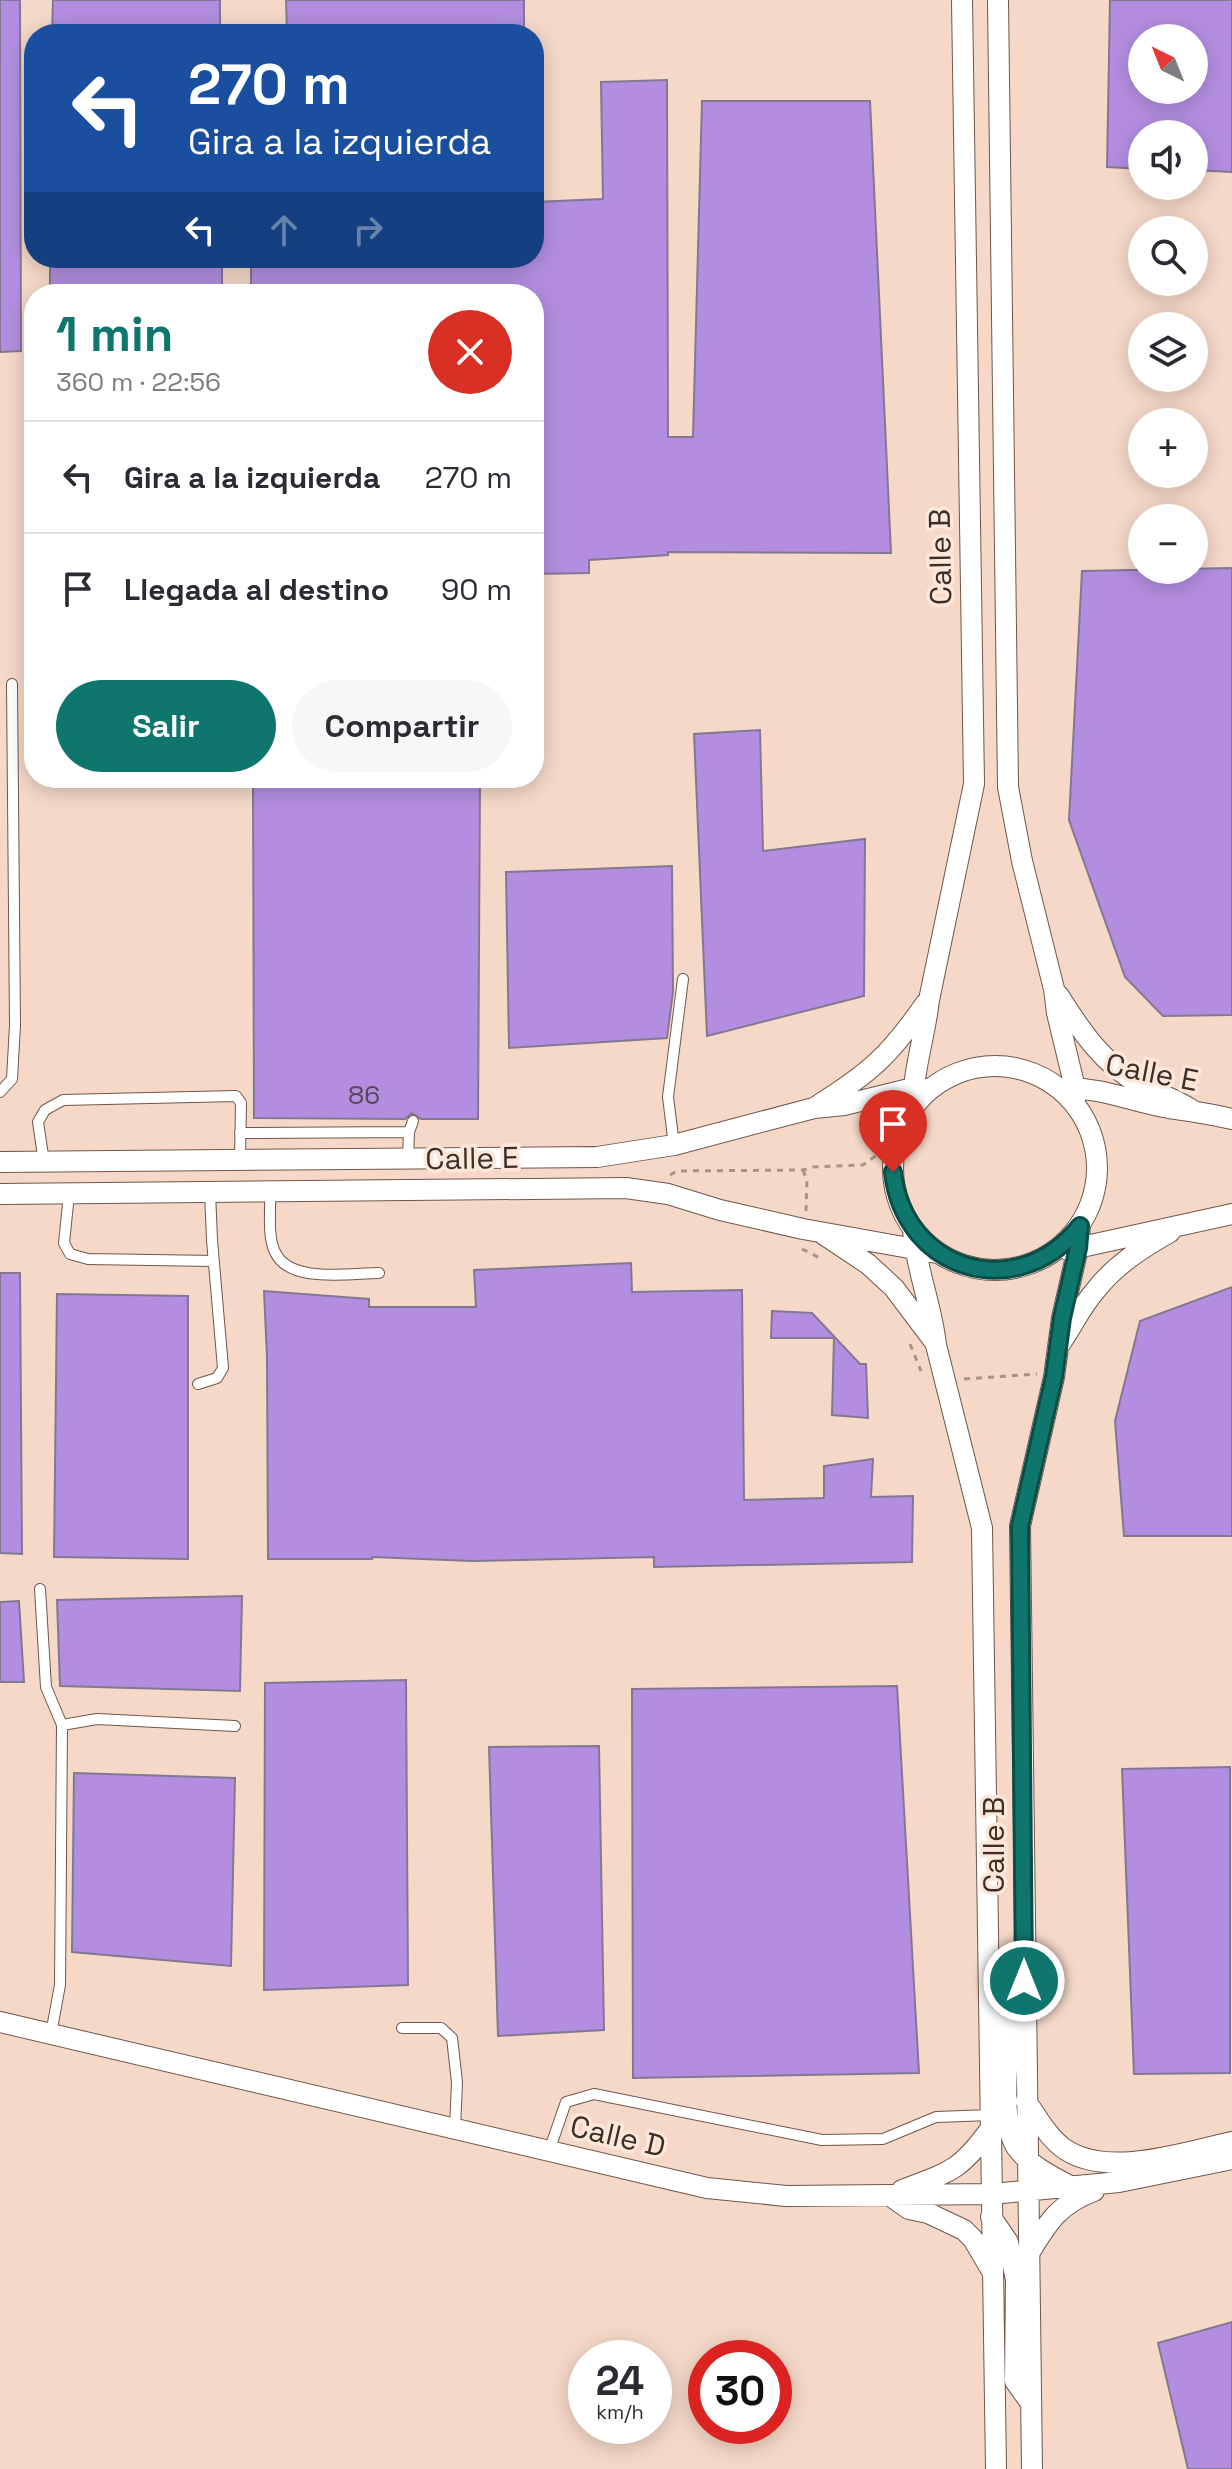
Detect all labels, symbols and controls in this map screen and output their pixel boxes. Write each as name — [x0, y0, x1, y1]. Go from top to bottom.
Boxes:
north arrow — [1128, 24, 1208, 104]
map controls — [1128, 24, 1208, 584]
text: 270 m — [188, 49, 350, 120]
icon: left — [56, 56, 160, 160]
text: Gira a la izquierda — [188, 119, 491, 165]
button: sound — [1128, 120, 1208, 200]
icon: left — [178, 208, 222, 252]
icon: ahead — [262, 208, 306, 252]
icon: right — [346, 208, 390, 252]
button: search — [1128, 216, 1208, 296]
text: 1 min — [56, 304, 173, 365]
button: close — [428, 310, 512, 394]
button: layers — [1128, 312, 1208, 392]
text: 360 m · 22:56 — [56, 365, 221, 399]
button: + — [1128, 408, 1208, 488]
icon: left — [56, 455, 100, 499]
text: Gira a la izquierda — [124, 458, 380, 497]
text: 270 m — [425, 458, 512, 497]
button: − — [1128, 504, 1208, 584]
street label: Calle B — [920, 508, 960, 606]
icon: arrive — [56, 567, 100, 611]
text: Llegada al destino — [124, 570, 389, 609]
text: 90 m — [441, 570, 512, 609]
button: Salir — [56, 680, 276, 772]
button: Compartir — [292, 680, 512, 772]
street label: Calle E — [1102, 1044, 1202, 1100]
house number: 86 — [348, 1078, 380, 1112]
pin — [859, 1090, 927, 1172]
icon: arrive — [871, 1102, 915, 1146]
street label: Calle E — [425, 1138, 519, 1178]
street label: Calle B — [974, 1797, 1013, 1893]
position arrow — [982, 1939, 1066, 2023]
street label: Calle D — [567, 2106, 669, 2166]
speed limit sign: 30 — [688, 2340, 792, 2444]
text: 24 — [596, 2356, 644, 2407]
text: km/h — [596, 2399, 644, 2425]

